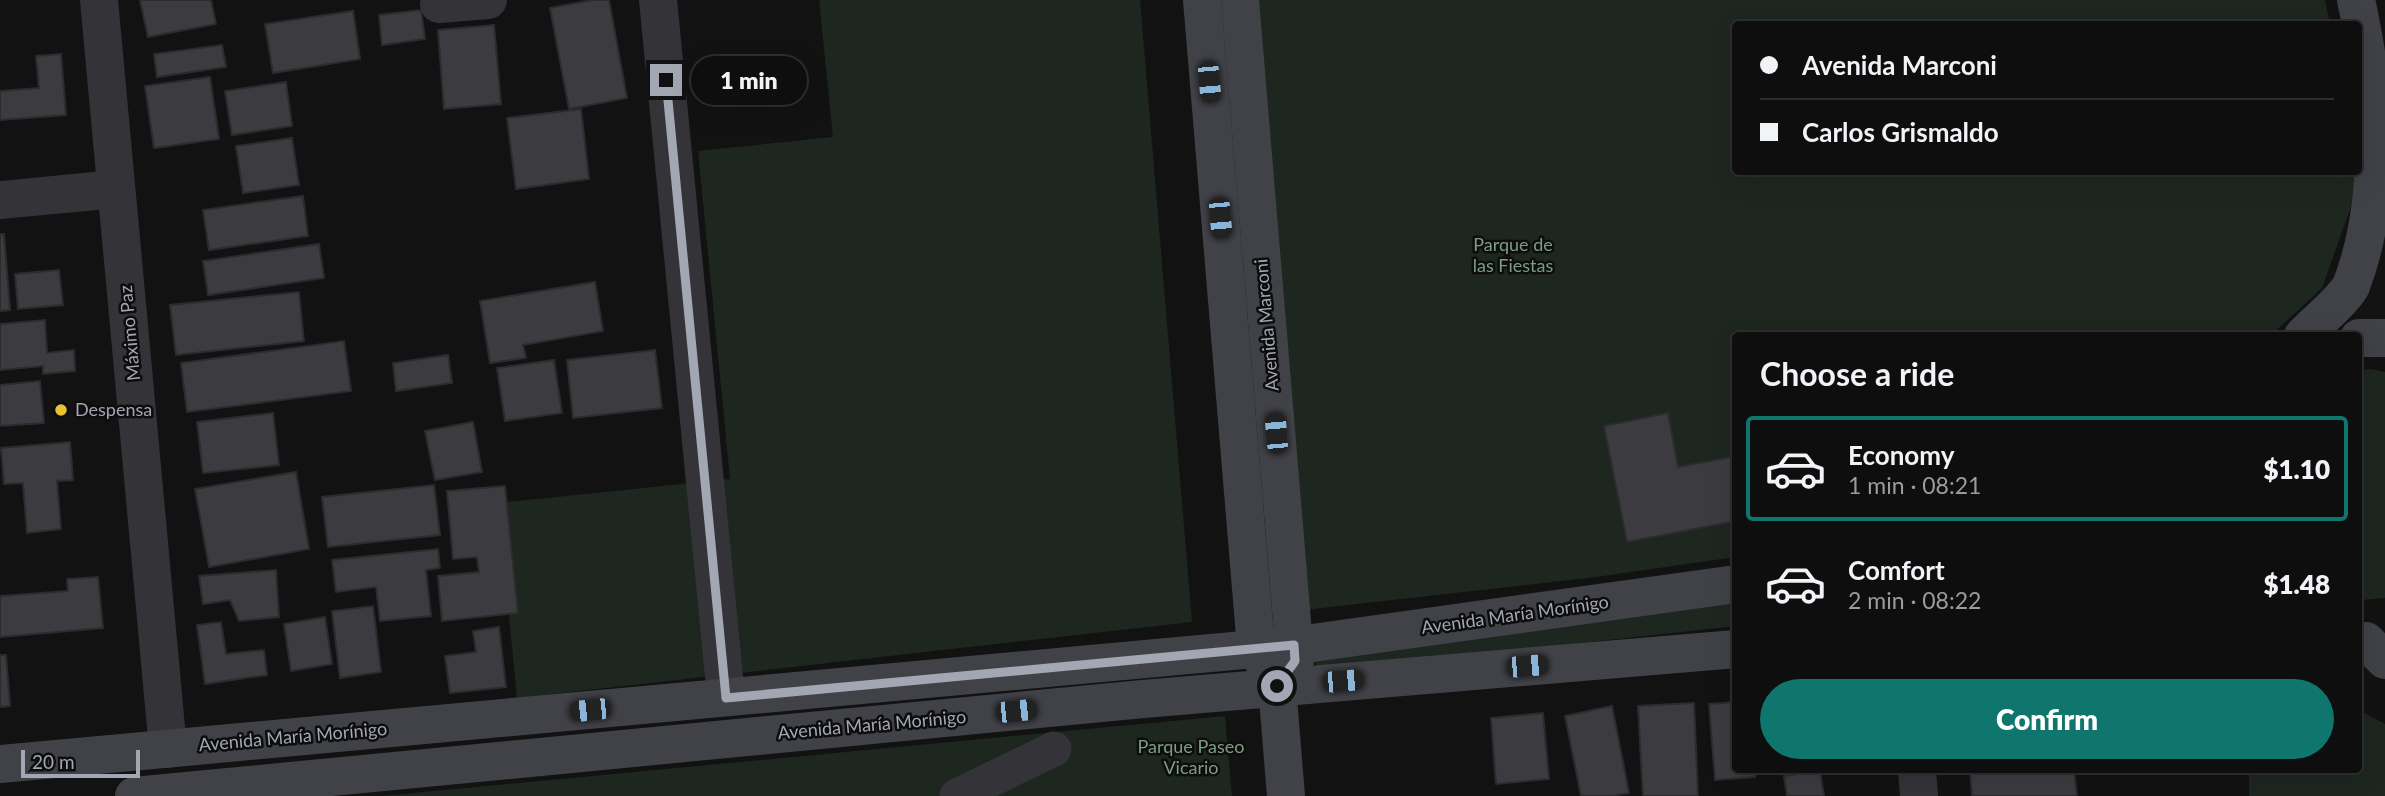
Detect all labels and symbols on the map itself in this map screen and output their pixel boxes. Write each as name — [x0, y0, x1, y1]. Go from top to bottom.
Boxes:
callout: 1 min — [690, 56, 806, 104]
car — [1197, 60, 1222, 104]
route end — [650, 64, 682, 96]
car — [1208, 196, 1233, 240]
park label: Parque de las Fiestas — [1473, 233, 1553, 276]
street label: Avenida Marconi — [1249, 258, 1283, 392]
street label: Máximo Paz — [114, 284, 144, 382]
place label: Despensa — [75, 398, 152, 420]
marker: Despensa — [53, 402, 69, 418]
car — [1264, 411, 1289, 455]
street label: Avenida María Morínigo — [1420, 590, 1610, 638]
car — [1506, 654, 1549, 678]
car — [1322, 669, 1365, 693]
route start — [1261, 670, 1293, 702]
car — [569, 697, 612, 723]
car — [995, 698, 1038, 724]
street label: Avenida María Morínigo — [777, 705, 967, 743]
street label: Avenida María Morínigo — [198, 717, 388, 755]
park label: Parque Paseo Vicario — [1138, 735, 1244, 778]
scale bar — [21, 747, 140, 779]

